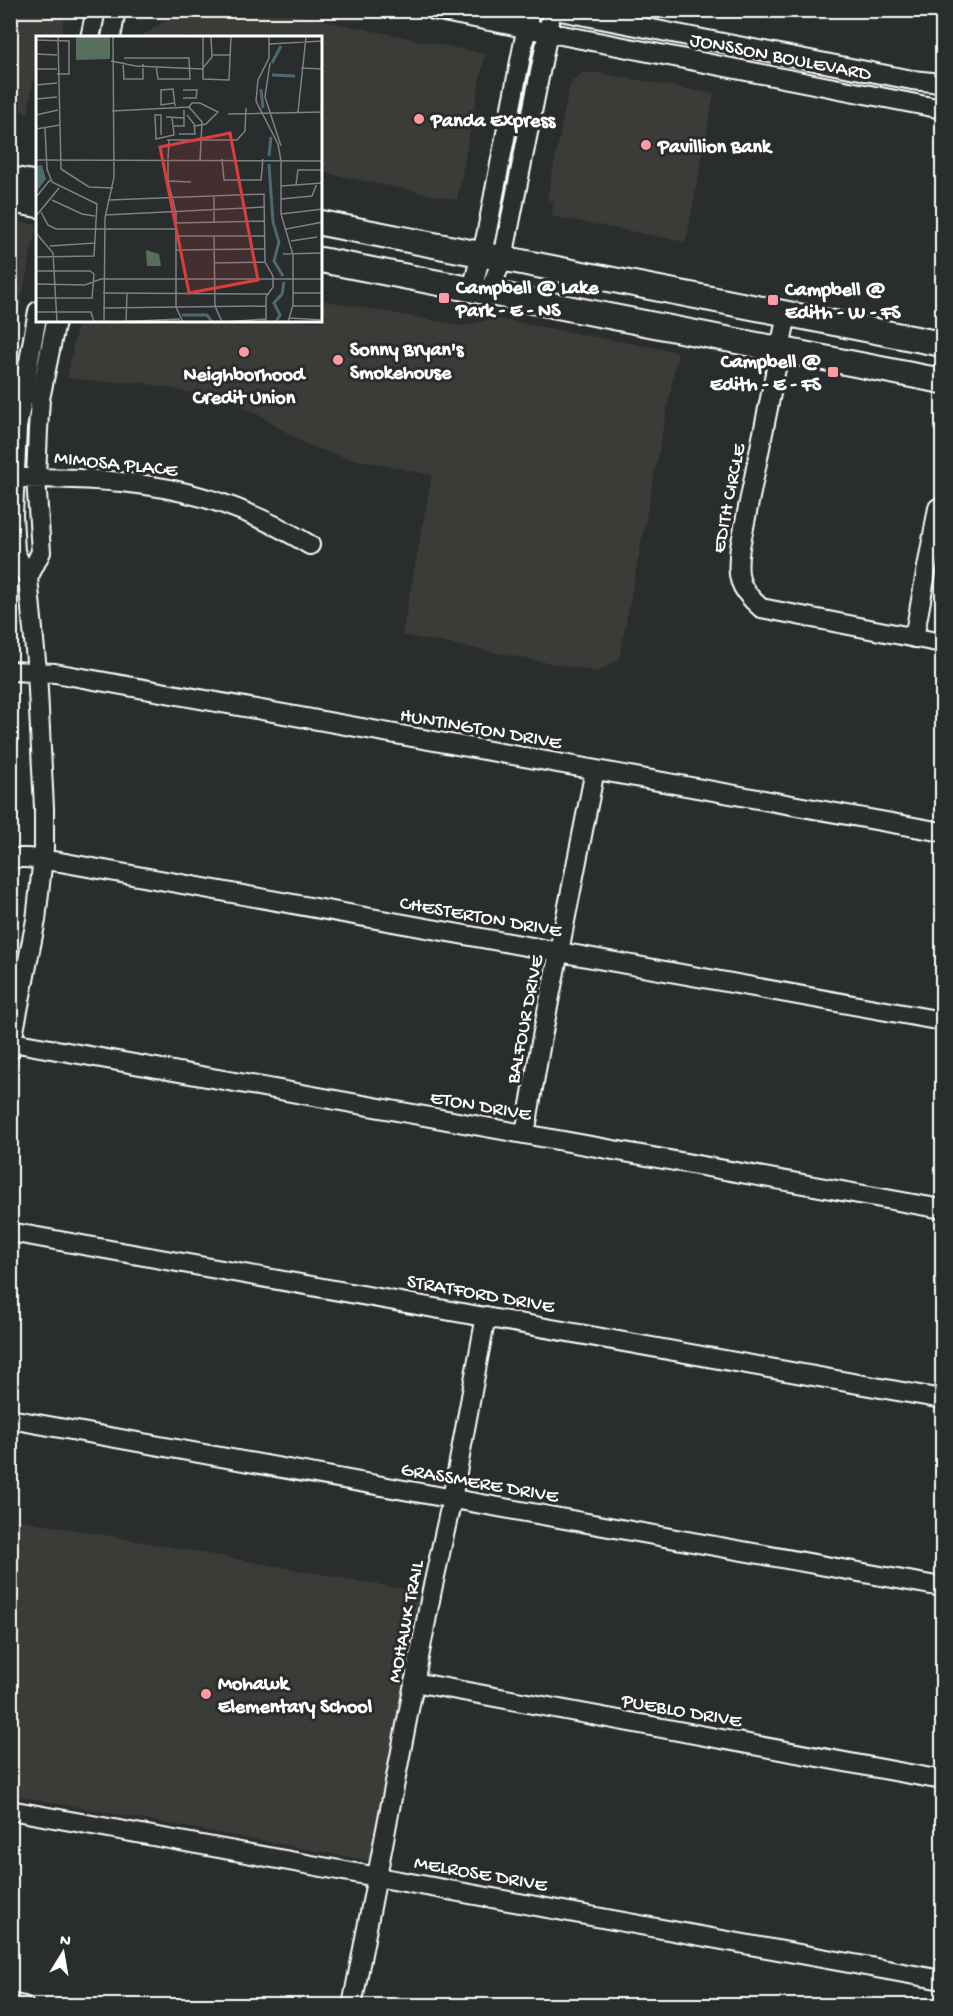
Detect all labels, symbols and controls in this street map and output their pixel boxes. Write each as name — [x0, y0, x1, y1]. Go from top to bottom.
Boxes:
street label: JONSSON BOULEVARD — [688, 30, 874, 87]
inset map — [36, 36, 322, 322]
place label: Panda Express — [430, 111, 557, 134]
marker: Panda Express — [412, 112, 426, 126]
place label: Pavillion Bank — [657, 137, 773, 160]
marker: Pavillion Bank — [639, 138, 653, 152]
place label: Campbell @ Lake Park - E - NS — [455, 278, 599, 324]
place label: Campbell @ Edith - W - FS — [784, 280, 901, 326]
marker: Campbell @ Lake Park - E - NS — [437, 291, 451, 305]
marker: Campbell @ Edith - W - FS — [766, 293, 780, 307]
place label: Sonny Bryan's Smokehouse — [350, 340, 465, 386]
marker: Neighborhood Credit Union — [237, 345, 251, 359]
place label: Campbell @ Edith - E - FS — [710, 352, 822, 398]
marker: Sonny Bryan's Smokehouse — [331, 353, 345, 367]
place label: Neighborhood Credit Union — [183, 365, 307, 411]
marker: Campbell @ Edith - E - FS — [826, 365, 840, 379]
street label: EDITH CIRCLE — [709, 441, 753, 555]
street label: MIMOSA PLACE — [53, 448, 180, 484]
street label: HUNTINGTON DRIVE — [398, 705, 564, 756]
street label: CHESTERTON DRIVE — [398, 893, 565, 944]
street label: BALFOUR DRIVE — [503, 952, 550, 1087]
street label: ETON DRIVE — [428, 1087, 534, 1128]
street label: STRATFORD DRIVE — [405, 1271, 557, 1320]
street label: GRASSMERE DRIVE — [399, 1459, 561, 1510]
street label: MOHAWK TRAIL — [384, 1558, 431, 1685]
place label: Mohawk Elementary School — [218, 1674, 373, 1720]
marker: Mohawk Elementary School — [199, 1687, 213, 1701]
street label: PUEBLO DRIVE — [619, 1690, 745, 1735]
street label: MELROSE DRIVE — [412, 1852, 550, 1899]
north arrow — [33, 1923, 93, 1983]
text: N — [58, 1931, 73, 1952]

